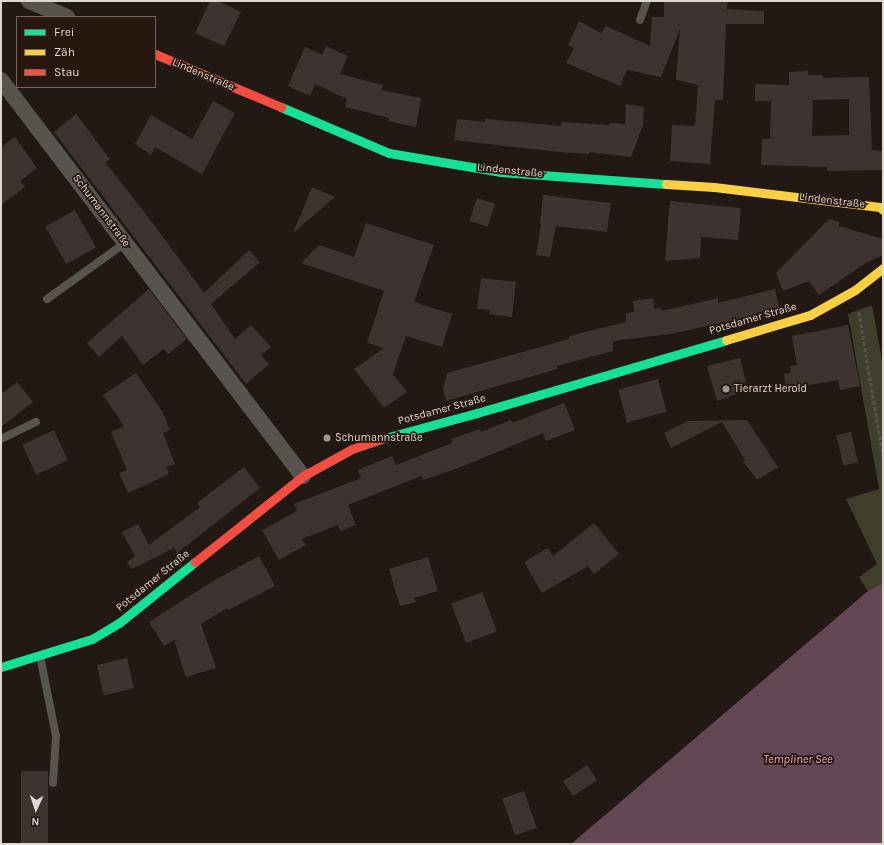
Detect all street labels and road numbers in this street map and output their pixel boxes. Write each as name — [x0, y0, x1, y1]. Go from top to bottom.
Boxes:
street label: Lindenstraße — [170, 56, 236, 94]
street label: Lindenstraße — [476, 161, 544, 181]
street label: Schumannstraße — [69, 172, 133, 250]
street label: Lindenstraße — [798, 190, 866, 212]
street label: Potsdamer Straße — [708, 300, 798, 338]
street label: Potsdamer Straße — [397, 392, 487, 428]
street label: Potsdamer Straße — [114, 547, 192, 615]

